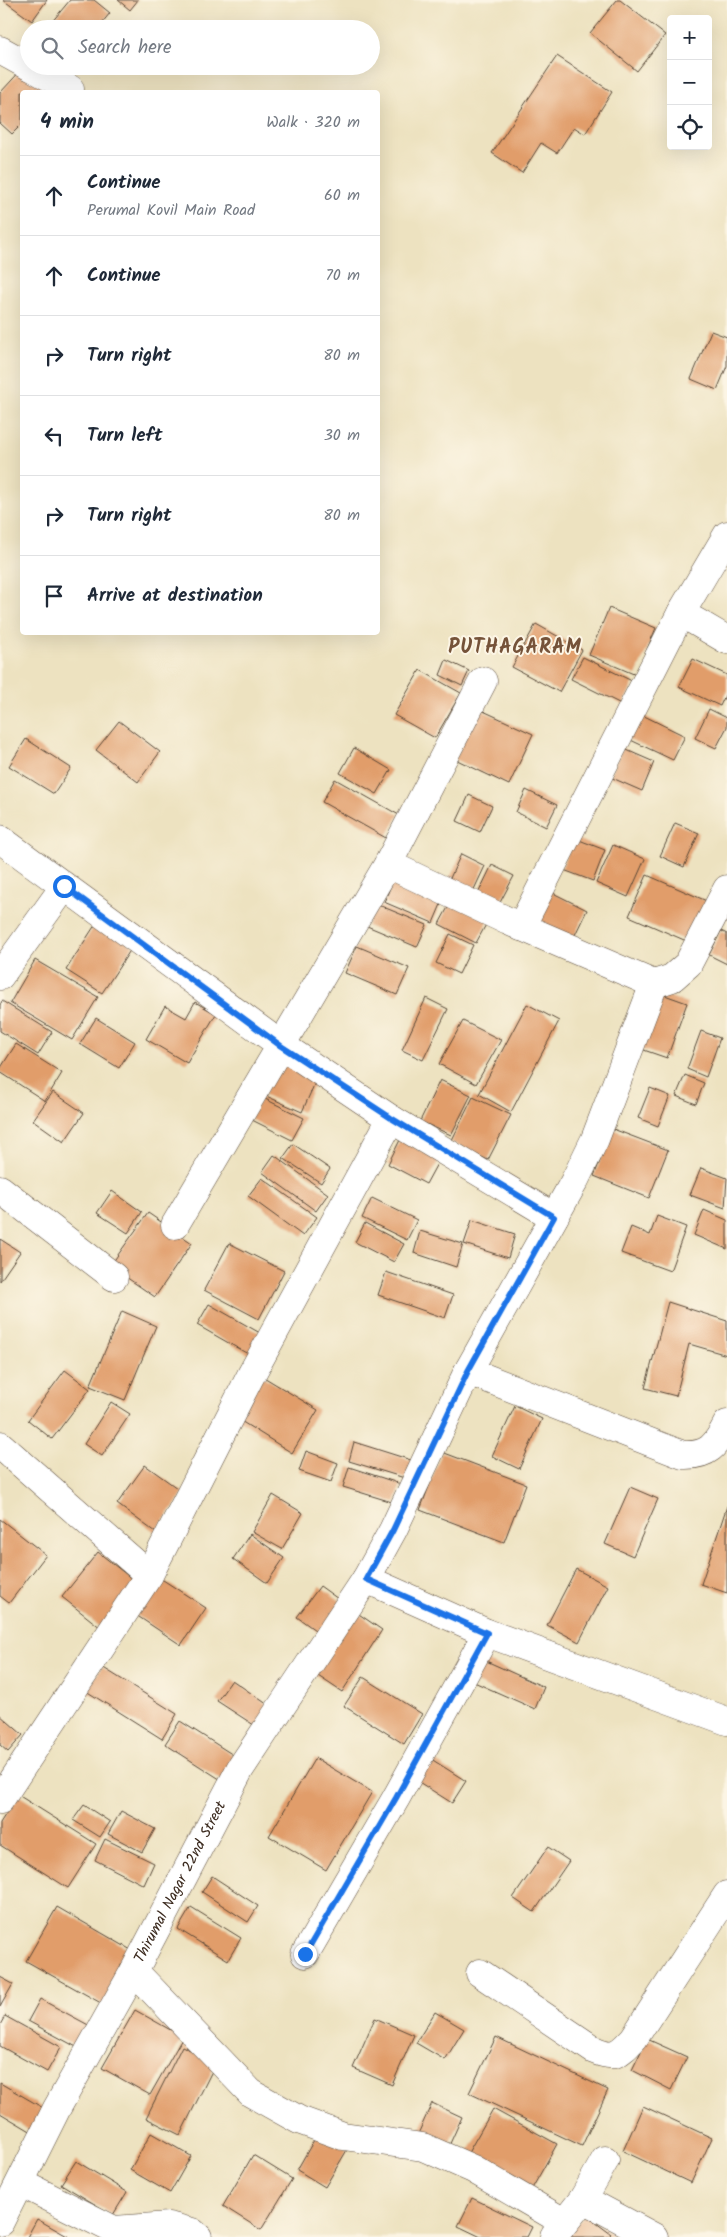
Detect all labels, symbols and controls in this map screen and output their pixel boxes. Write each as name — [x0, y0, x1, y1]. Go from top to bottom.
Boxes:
map controls — [667, 15, 712, 150]
button: + — [667, 15, 712, 60]
search box — [20, 20, 380, 75]
text: Search here — [78, 33, 172, 63]
icon: search — [38, 34, 66, 62]
button: − — [667, 60, 712, 105]
button: locate — [667, 105, 712, 150]
text: 4 min — [40, 106, 94, 139]
text: Walk · 320 m — [266, 110, 360, 135]
text: Continue — [87, 168, 160, 198]
icon: ahead — [40, 182, 68, 210]
text: 60 m — [324, 183, 360, 208]
text: Perumal Kovil Main Road — [87, 198, 255, 223]
text: Continue — [87, 261, 160, 291]
icon: ahead — [40, 262, 68, 290]
text: 70 m — [325, 263, 360, 288]
text: Turn right — [87, 341, 172, 371]
icon: right — [40, 342, 68, 370]
text: 80 m — [323, 343, 360, 368]
text: Turn left — [87, 421, 162, 451]
icon: left — [40, 422, 68, 450]
text: 30 m — [324, 423, 360, 448]
text: Turn right — [87, 501, 172, 531]
icon: right — [40, 502, 68, 530]
text: 80 m — [323, 503, 360, 528]
text: Arrive at destination — [87, 581, 263, 611]
icon: arrive — [40, 582, 68, 610]
district label: PUTHAGARAM — [448, 632, 582, 664]
route start — [53, 875, 76, 898]
street label: Thirumal Nagar 22nd Street — [128, 1797, 233, 1967]
route end — [294, 1943, 317, 1966]

